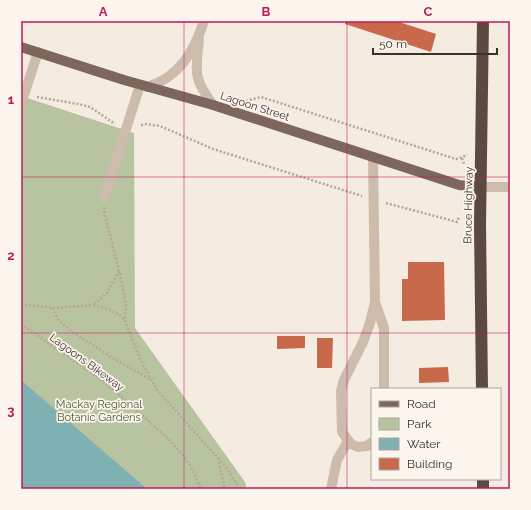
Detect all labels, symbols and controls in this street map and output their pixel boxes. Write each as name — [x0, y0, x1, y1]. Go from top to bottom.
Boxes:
text: A — [99, 4, 108, 19]
text: B — [262, 4, 271, 19]
text: C — [424, 4, 433, 19]
scale bar — [373, 30, 497, 56]
text: 50 m — [379, 37, 407, 51]
street label: Lagoon Street — [219, 89, 291, 124]
text: 1 — [8, 92, 15, 107]
street label: Bruce Highway — [461, 166, 476, 244]
text: 2 — [7, 248, 15, 263]
street label: Lagoons Bikeway — [47, 331, 127, 394]
legend — [371, 388, 501, 480]
text: Road — [407, 397, 436, 411]
park label: Mackay Regional Botanic Gardens — [56, 398, 142, 424]
text: 3 — [7, 403, 15, 418]
text: Park — [407, 417, 432, 431]
text: Water — [407, 437, 441, 451]
text: Building — [407, 457, 453, 471]

